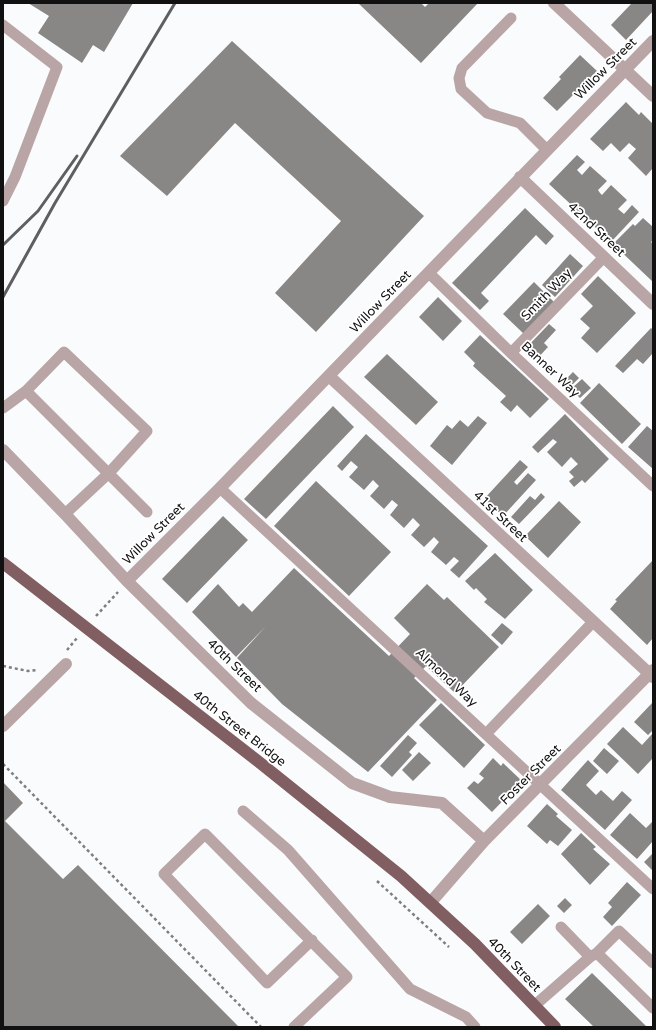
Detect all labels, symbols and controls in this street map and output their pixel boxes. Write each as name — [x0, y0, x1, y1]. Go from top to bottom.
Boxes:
street label: Willow Street — [572, 35, 640, 103]
street label: 42nd Street — [564, 199, 628, 261]
street label: Smith Way — [518, 266, 576, 324]
street label: Willow Street — [347, 267, 415, 337]
street label: Banner Way — [517, 339, 583, 401]
street label: 41st Street — [470, 488, 530, 546]
street label: Willow Street — [120, 500, 188, 568]
street label: 40th Street — [203, 636, 265, 696]
street label: Almond Way — [412, 645, 480, 711]
street label: 40th Street Bridge — [189, 688, 289, 770]
street label: Foster Street — [497, 741, 565, 809]
street label: 40th Street — [484, 934, 544, 996]

